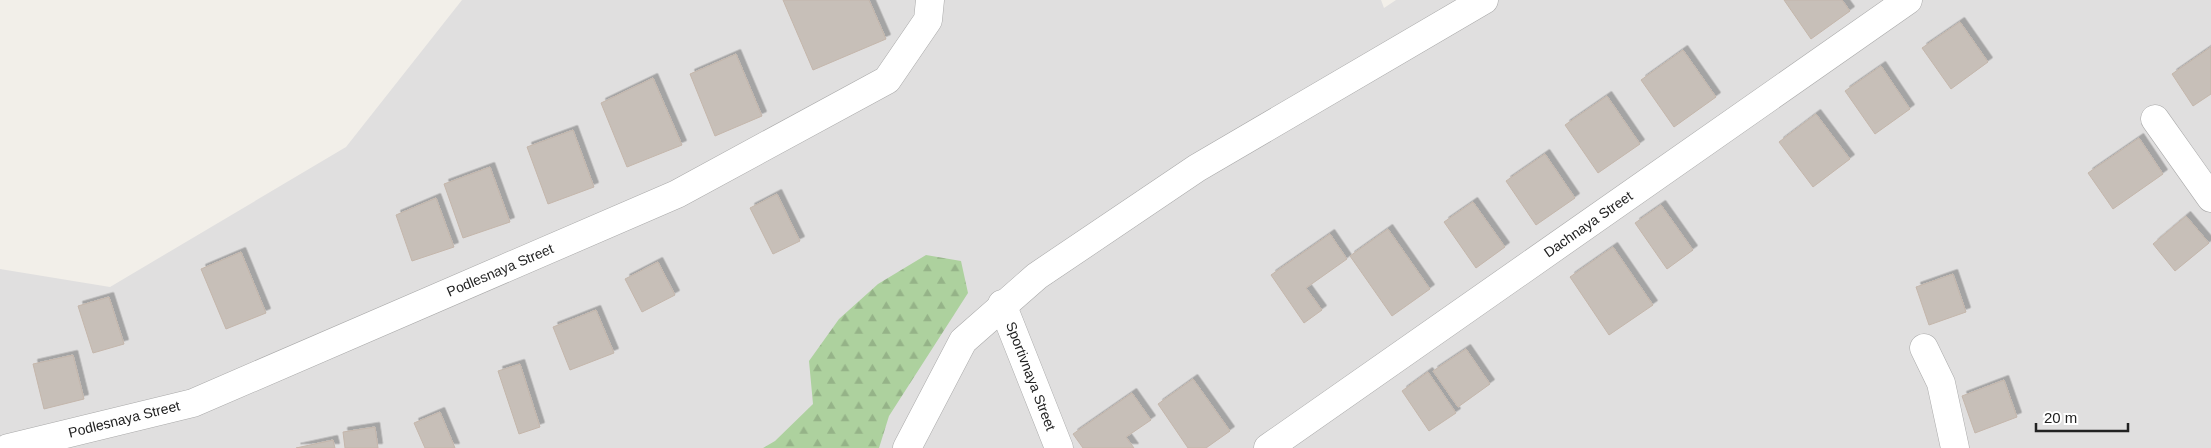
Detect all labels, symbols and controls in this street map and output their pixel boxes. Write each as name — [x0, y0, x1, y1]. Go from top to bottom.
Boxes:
street label: Dachnaya Street — [1541, 187, 1635, 260]
street label: Podlesnaya Street — [444, 240, 556, 300]
street label: Sportivnaya Street — [1003, 319, 1059, 433]
street label: Podlesnaya Street — [67, 397, 182, 441]
scale bar — [2036, 400, 2128, 432]
text: 20 m — [2044, 409, 2077, 426]

